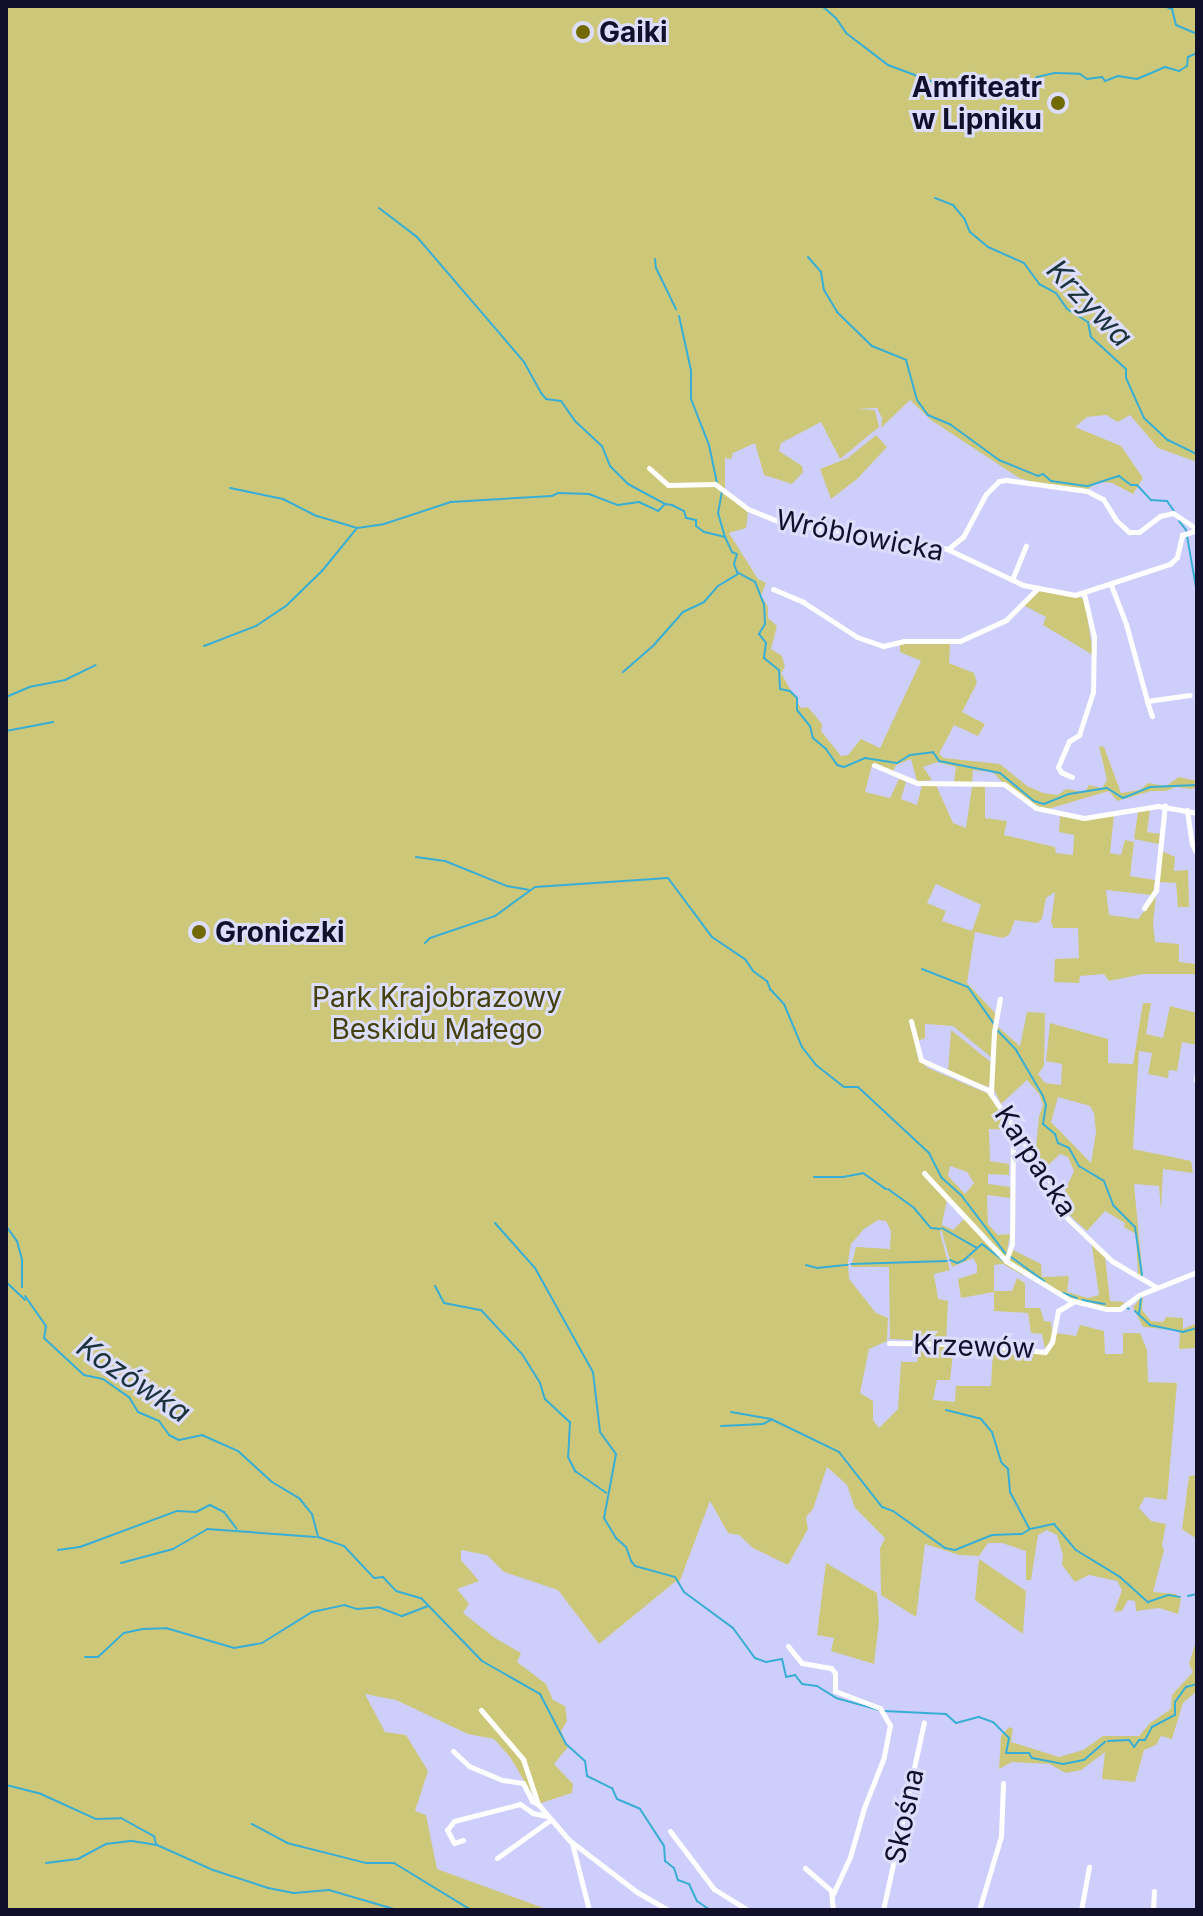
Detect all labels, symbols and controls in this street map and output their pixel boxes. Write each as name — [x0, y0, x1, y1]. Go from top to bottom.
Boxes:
place label: Gaiki — [599, 15, 668, 49]
marker: Gaiki — [574, 23, 592, 41]
place label: Amfiteatr w Lipniku — [912, 70, 1042, 136]
marker: Amfiteatr w Lipniku — [1049, 94, 1067, 112]
water label: Krzywa — [1040, 252, 1140, 354]
street label: Wróblowicka — [773, 502, 947, 568]
place label: Groniczki — [215, 915, 345, 949]
marker: Groniczki — [190, 923, 208, 941]
park label: Park Krajobrazowy Beskidu Małego — [312, 980, 562, 1046]
street label: Karpacka — [988, 1099, 1084, 1223]
street label: Krzewów — [913, 1327, 1035, 1365]
water label: Kozówka — [71, 1328, 197, 1430]
street label: Skośna — [878, 1765, 930, 1867]

